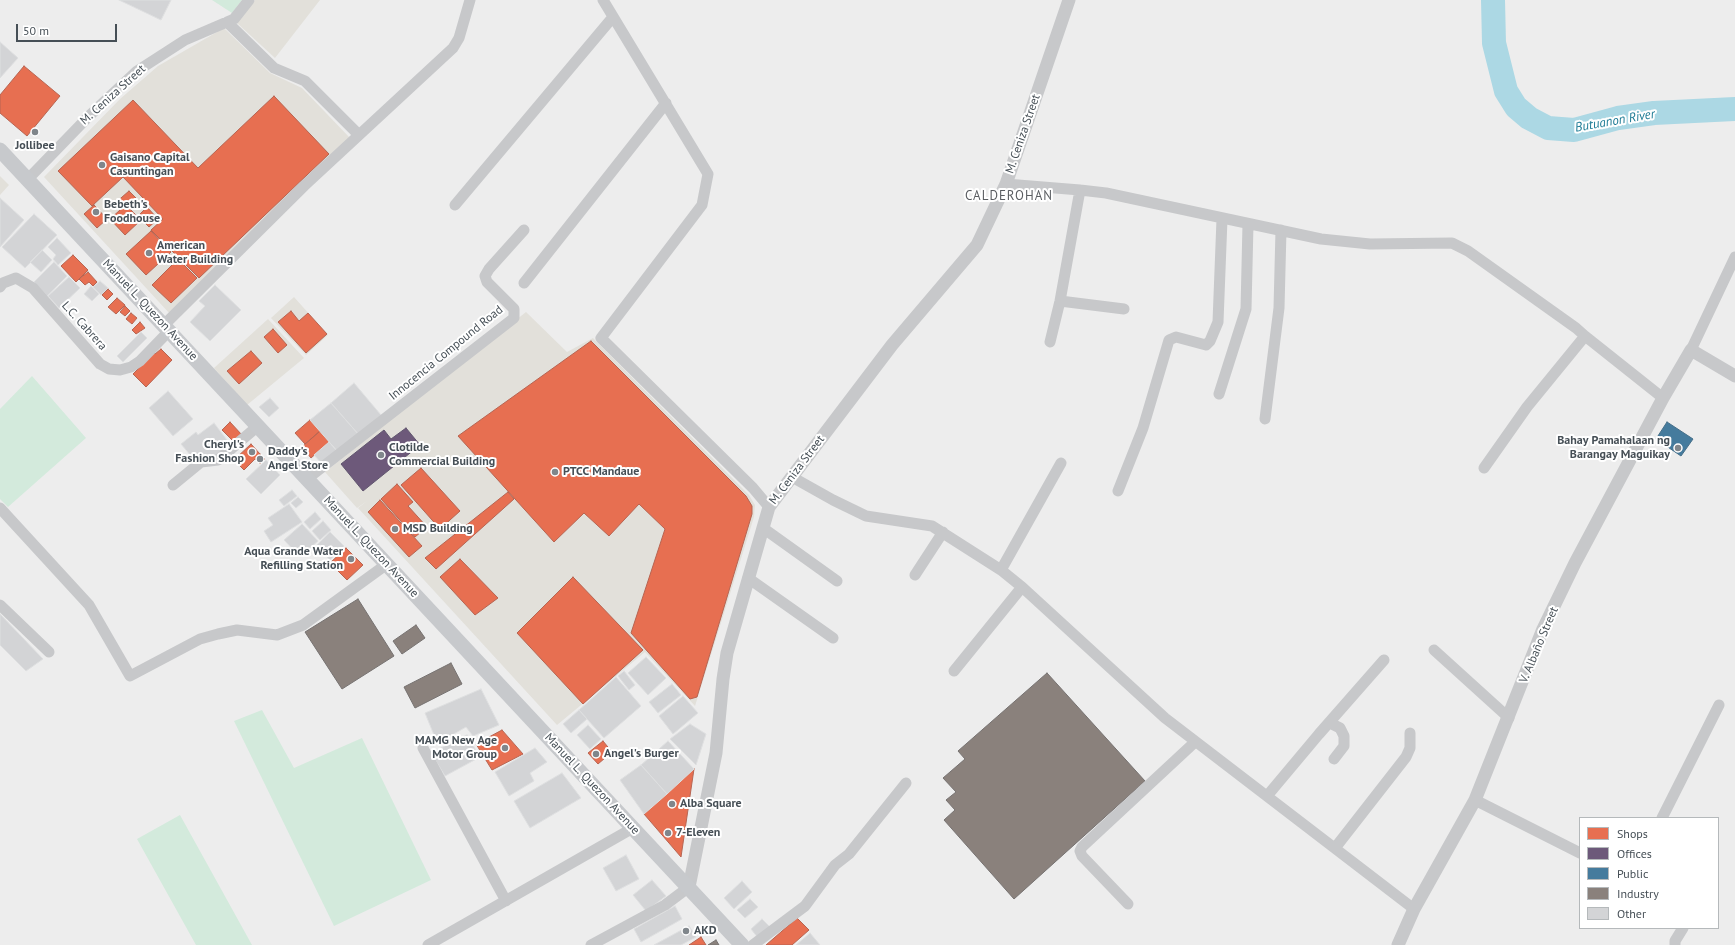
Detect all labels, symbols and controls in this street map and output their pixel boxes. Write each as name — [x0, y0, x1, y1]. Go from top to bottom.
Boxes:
scale bar — [18, 16, 119, 42]
text: 50 m — [23, 23, 49, 38]
street label: M. Ceniza Street — [77, 62, 149, 128]
street label: M. Ceniza Street — [1003, 93, 1043, 175]
water label: Butuanon River — [1574, 106, 1656, 136]
marker: Jollibee — [30, 127, 40, 137]
place label: Jollibee — [15, 139, 55, 153]
place label: Gaisano Capital Casuntingan — [110, 151, 189, 179]
marker: Gaisano Capital Casuntingan — [97, 160, 107, 170]
district label: CALDEROHAN — [965, 188, 1053, 204]
place label: Bebeth's Foodhouse — [104, 198, 160, 226]
marker: Bebeth's Foodhouse — [91, 207, 101, 217]
place label: American Water Building — [157, 239, 233, 267]
marker: American Water Building — [144, 248, 154, 258]
street label: Manuel L. Quezon Avenue — [99, 257, 201, 363]
street label: L.C. Cabrera — [58, 299, 110, 353]
street label: Innocencia Compound Road — [386, 303, 506, 403]
street label: M. Ceniza Street — [766, 433, 828, 507]
place label: Bahay Pamahalaan ng Barangay Maguikay — [1557, 434, 1670, 462]
place label: Cheryl's Fashion Shop — [175, 438, 244, 466]
place label: Clotilde Commercial Building — [389, 441, 495, 469]
marker: Bahay Pamahalaan ng Barangay Maguikay — [1673, 443, 1683, 453]
place label: Daddy's Angel Store — [268, 445, 328, 473]
marker: Cheryl's Fashion Shop — [247, 447, 257, 457]
marker: Clotilde Commercial Building — [376, 450, 386, 460]
marker: Daddy's Angel Store — [255, 454, 265, 464]
place label: PTCC Mandaue — [563, 465, 639, 479]
marker: PTCC Mandaue — [550, 467, 560, 477]
street label: Manuel L. Quezon Avenue — [320, 494, 422, 600]
place label: MSD Building — [403, 522, 473, 536]
marker: MSD Building — [390, 524, 400, 534]
place label: Aqua Grande Water Refilling Station — [244, 545, 343, 573]
marker: Aqua Grande Water Refilling Station — [346, 554, 356, 564]
street label: V. Albaño Street — [1516, 605, 1562, 685]
street label: Manuel L. Quezon Avenue — [541, 731, 643, 837]
place label: MAMG New Age Motor Group — [415, 734, 497, 762]
marker: MAMG New Age Motor Group — [500, 743, 510, 753]
place label: Angel's Burger — [604, 747, 679, 761]
marker: Angel's Burger — [591, 749, 601, 759]
place label: Alba Square — [680, 797, 742, 811]
marker: Alba Square — [667, 799, 677, 809]
legend — [1579, 817, 1719, 929]
place label: 7-Eleven — [676, 826, 720, 840]
text: Shops — [1617, 826, 1648, 841]
marker: 7-Eleven — [663, 828, 673, 838]
text: Offices — [1617, 846, 1652, 861]
text: Public — [1617, 866, 1648, 881]
text: Industry — [1617, 886, 1659, 901]
text: Other — [1617, 906, 1646, 921]
place label: AKD — [694, 924, 716, 938]
marker: AKD — [681, 926, 691, 936]

